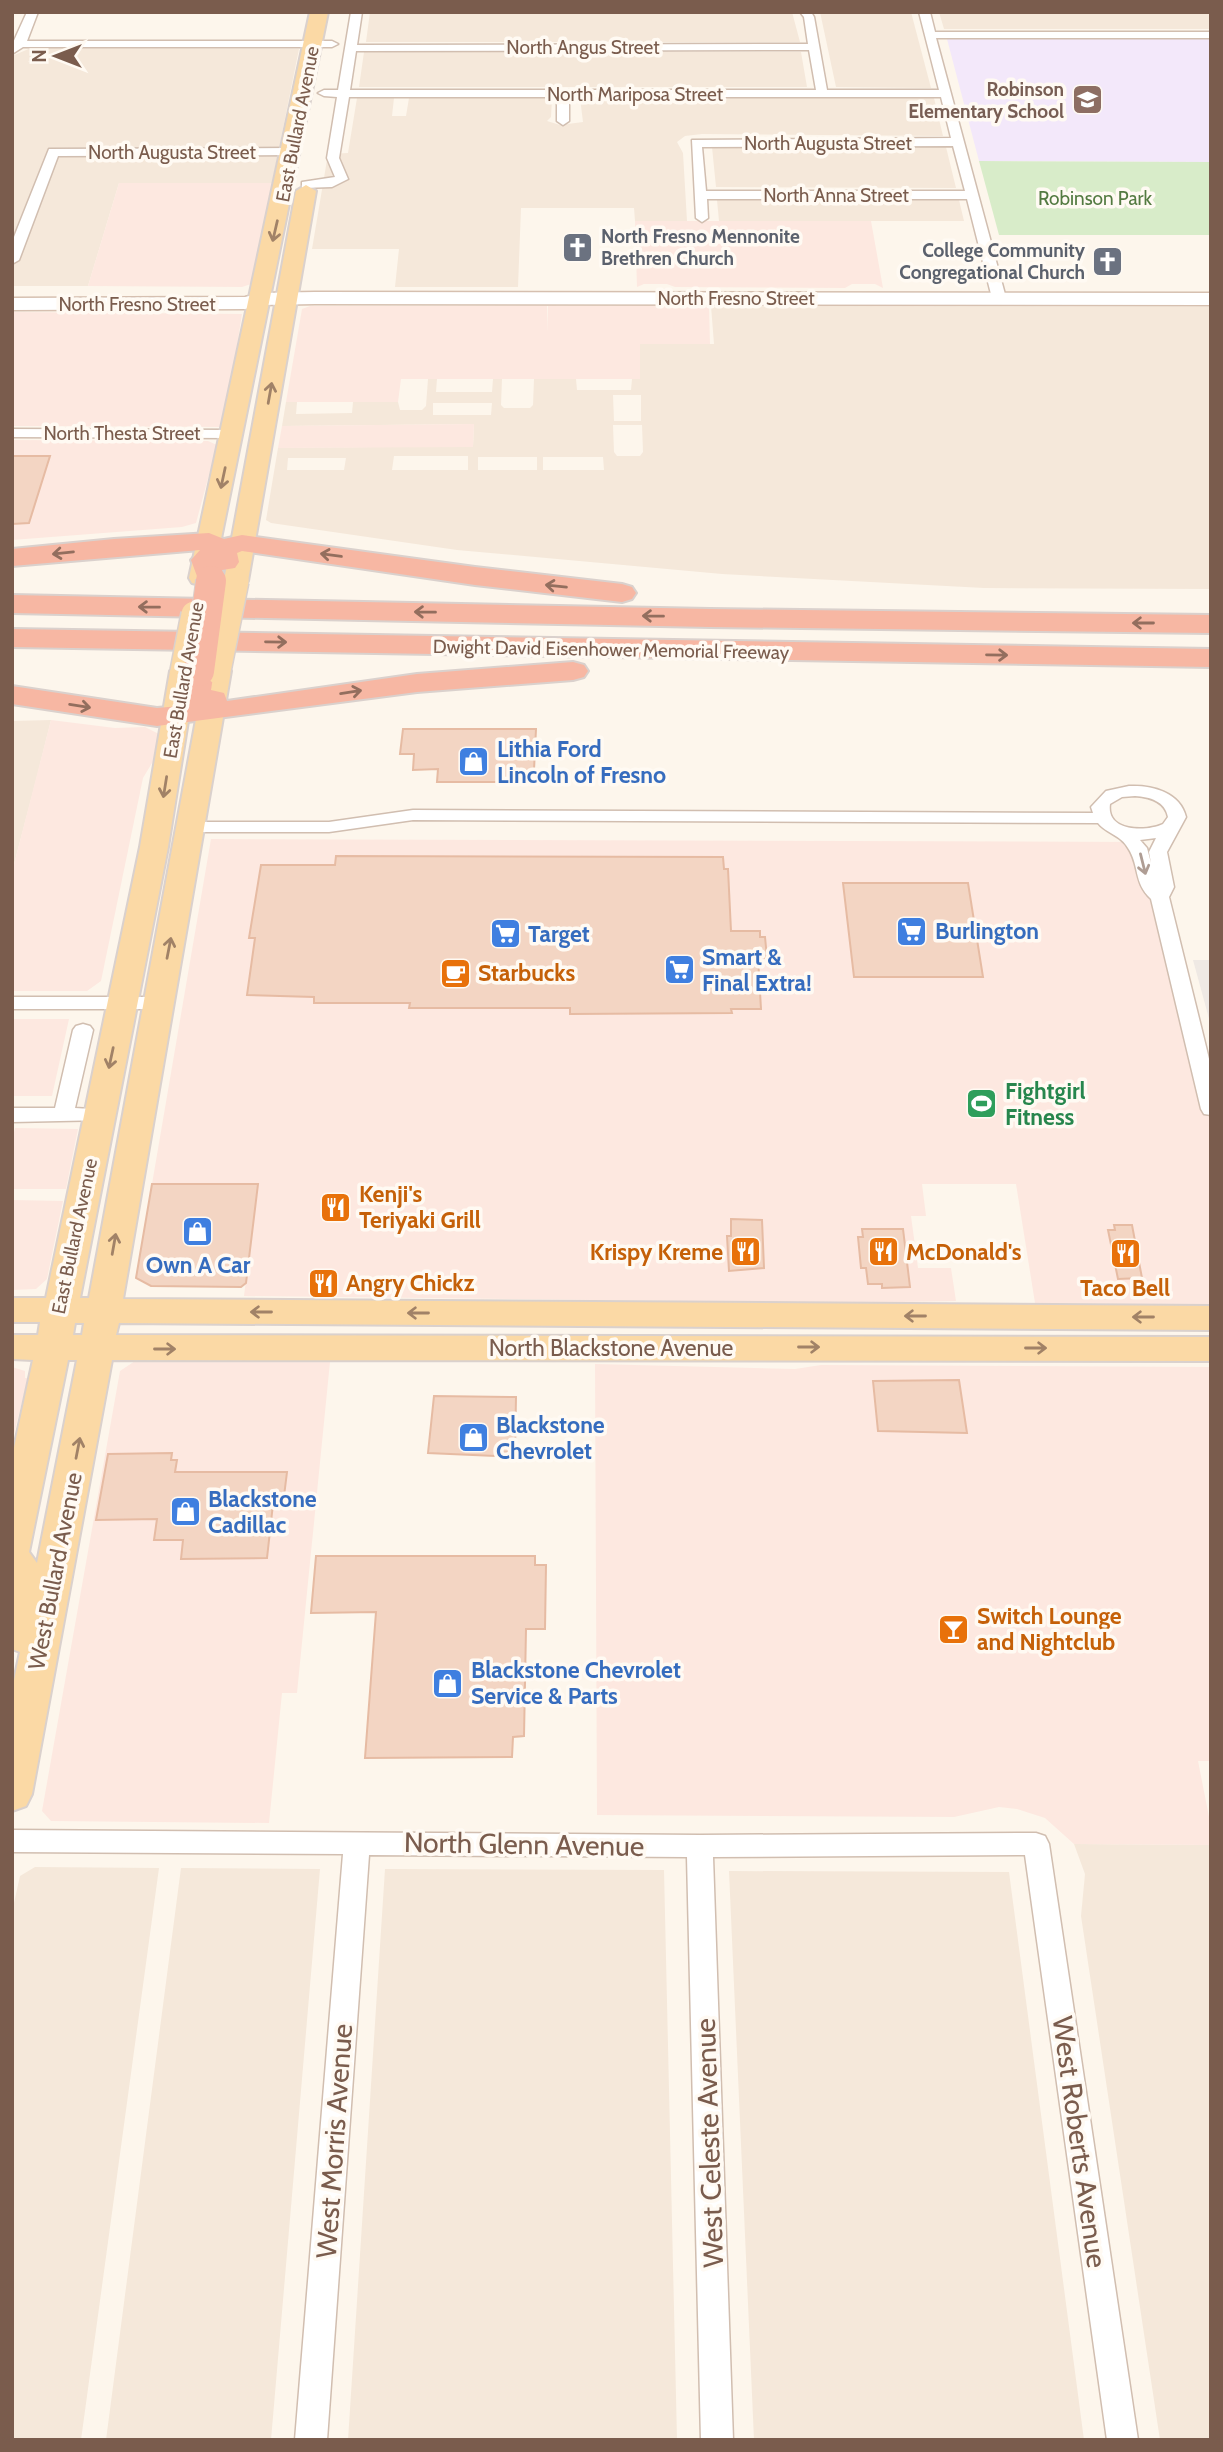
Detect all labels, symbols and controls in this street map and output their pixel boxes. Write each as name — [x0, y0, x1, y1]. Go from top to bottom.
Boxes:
north arrow — [21, 21, 91, 91]
street label: North Angus Street — [506, 36, 660, 59]
street label: East Bullard Avenue — [271, 44, 324, 204]
text: N — [28, 49, 51, 63]
place label: Robinson Elementary School — [908, 78, 1064, 123]
street label: North Mariposa Street — [547, 83, 724, 106]
school or university icon: Robinson Elementary School — [1070, 83, 1104, 117]
street label: North Augusta Street — [744, 132, 913, 155]
street label: North Augusta Street — [88, 141, 257, 164]
street label: North Anna Street — [763, 184, 909, 207]
park label: Robinson Park — [1038, 187, 1153, 210]
one-way arrow — [268, 219, 281, 242]
place label: North Fresno Mennonite Brethren Church — [601, 225, 800, 270]
church icon: North Fresno Mennonite Brethren Church — [561, 230, 595, 264]
place label: College Community Congregational Church — [899, 239, 1086, 284]
church icon: College Community Congregational Church — [1091, 244, 1125, 278]
street label: North Fresno Street — [657, 287, 815, 310]
street label: North Fresno Street — [58, 293, 216, 316]
one-way arrow — [264, 382, 277, 405]
street label: North Thesta Street — [43, 422, 201, 445]
one-way arrow — [215, 466, 229, 489]
one-way arrow — [52, 546, 75, 559]
one-way arrow — [320, 548, 343, 561]
one-way arrow — [546, 580, 568, 593]
one-way arrow — [138, 600, 161, 613]
street label: East Bullard Avenue — [158, 600, 209, 760]
one-way arrow — [414, 605, 437, 619]
one-way arrow — [642, 610, 665, 623]
one-way arrow — [1131, 616, 1154, 630]
street label: Dwight David Eisenhower Memorial Freeway — [433, 635, 790, 664]
one-way arrow — [265, 636, 288, 649]
one-way arrow — [985, 649, 1008, 662]
one-way arrow — [340, 686, 362, 699]
one-way arrow — [68, 699, 91, 712]
place label: Lithia Ford Lincoln of Fresno — [497, 735, 666, 789]
shop icon: Lithia Ford Lincoln of Fresno — [457, 745, 491, 779]
one-way arrow — [158, 775, 171, 798]
one-way arrow — [1137, 852, 1150, 875]
supermarket icon: Burlington — [895, 914, 929, 948]
supermarket icon: Target — [488, 917, 522, 951]
place label: Burlington — [935, 917, 1039, 945]
place label: Target — [528, 920, 590, 948]
one-way arrow — [162, 937, 176, 960]
place label: Smart & Final Extra! — [702, 943, 812, 997]
supermarket icon: Smart & Final Extra! — [662, 953, 696, 987]
cafe icon: Starbucks — [438, 956, 472, 990]
place label: Starbucks — [478, 959, 575, 987]
one-way arrow — [104, 1046, 118, 1069]
place label: Fightgirl Fitness — [1005, 1077, 1086, 1131]
sports icon: Fightgirl Fitness — [965, 1087, 999, 1121]
street label: East Bullard Avenue — [47, 1156, 102, 1316]
place label: Kenji's Teriyaki Grill — [359, 1180, 481, 1234]
restaurant icon: Kenji's Teriyaki Grill — [319, 1190, 353, 1224]
shop icon: Own A Car — [181, 1214, 215, 1248]
one-way arrow — [108, 1233, 122, 1256]
restaurant icon: Krispy Kreme — [729, 1235, 763, 1269]
restaurant icon: McDonald's — [866, 1235, 900, 1269]
restaurant icon: Taco Bell — [1108, 1237, 1142, 1271]
place label: Krispy Kreme — [590, 1238, 723, 1266]
place label: McDonald's — [906, 1238, 1022, 1266]
place label: Own A Car — [146, 1251, 251, 1279]
restaurant icon: Angry Chickz — [306, 1266, 340, 1300]
place label: Angry Chickz — [346, 1269, 475, 1297]
place label: Taco Bell — [1080, 1274, 1170, 1302]
one-way arrow — [249, 1305, 272, 1319]
one-way arrow — [407, 1306, 430, 1320]
one-way arrow — [904, 1309, 927, 1323]
one-way arrow — [1131, 1310, 1154, 1324]
street label: North Blackstone Avenue — [489, 1334, 733, 1362]
one-way arrow — [797, 1340, 820, 1354]
one-way arrow — [1025, 1341, 1048, 1355]
one-way arrow — [153, 1343, 176, 1356]
place label: Blackstone Chevrolet — [496, 1411, 605, 1465]
shop icon: Blackstone Chevrolet — [456, 1421, 490, 1455]
one-way arrow — [72, 1437, 85, 1460]
street label: West Bullard Avenue — [22, 1470, 88, 1672]
place label: Blackstone Cadillac — [208, 1485, 317, 1539]
shop icon: Blackstone Cadillac — [168, 1495, 202, 1529]
place label: Switch Lounge and Nightclub — [977, 1602, 1122, 1656]
bar icon: Switch Lounge and Nightclub — [937, 1612, 971, 1646]
place label: Blackstone Chevrolet Service & Parts — [471, 1656, 681, 1710]
shop icon: Blackstone Chevrolet Service & Parts — [431, 1666, 465, 1700]
street label: North Glenn Avenue — [404, 1825, 644, 1863]
street label: West Roberts Avenue — [1046, 2014, 1114, 2270]
street label: West Celeste Avenue — [688, 2018, 730, 2268]
street label: West Morris Avenue — [309, 2023, 359, 2259]

